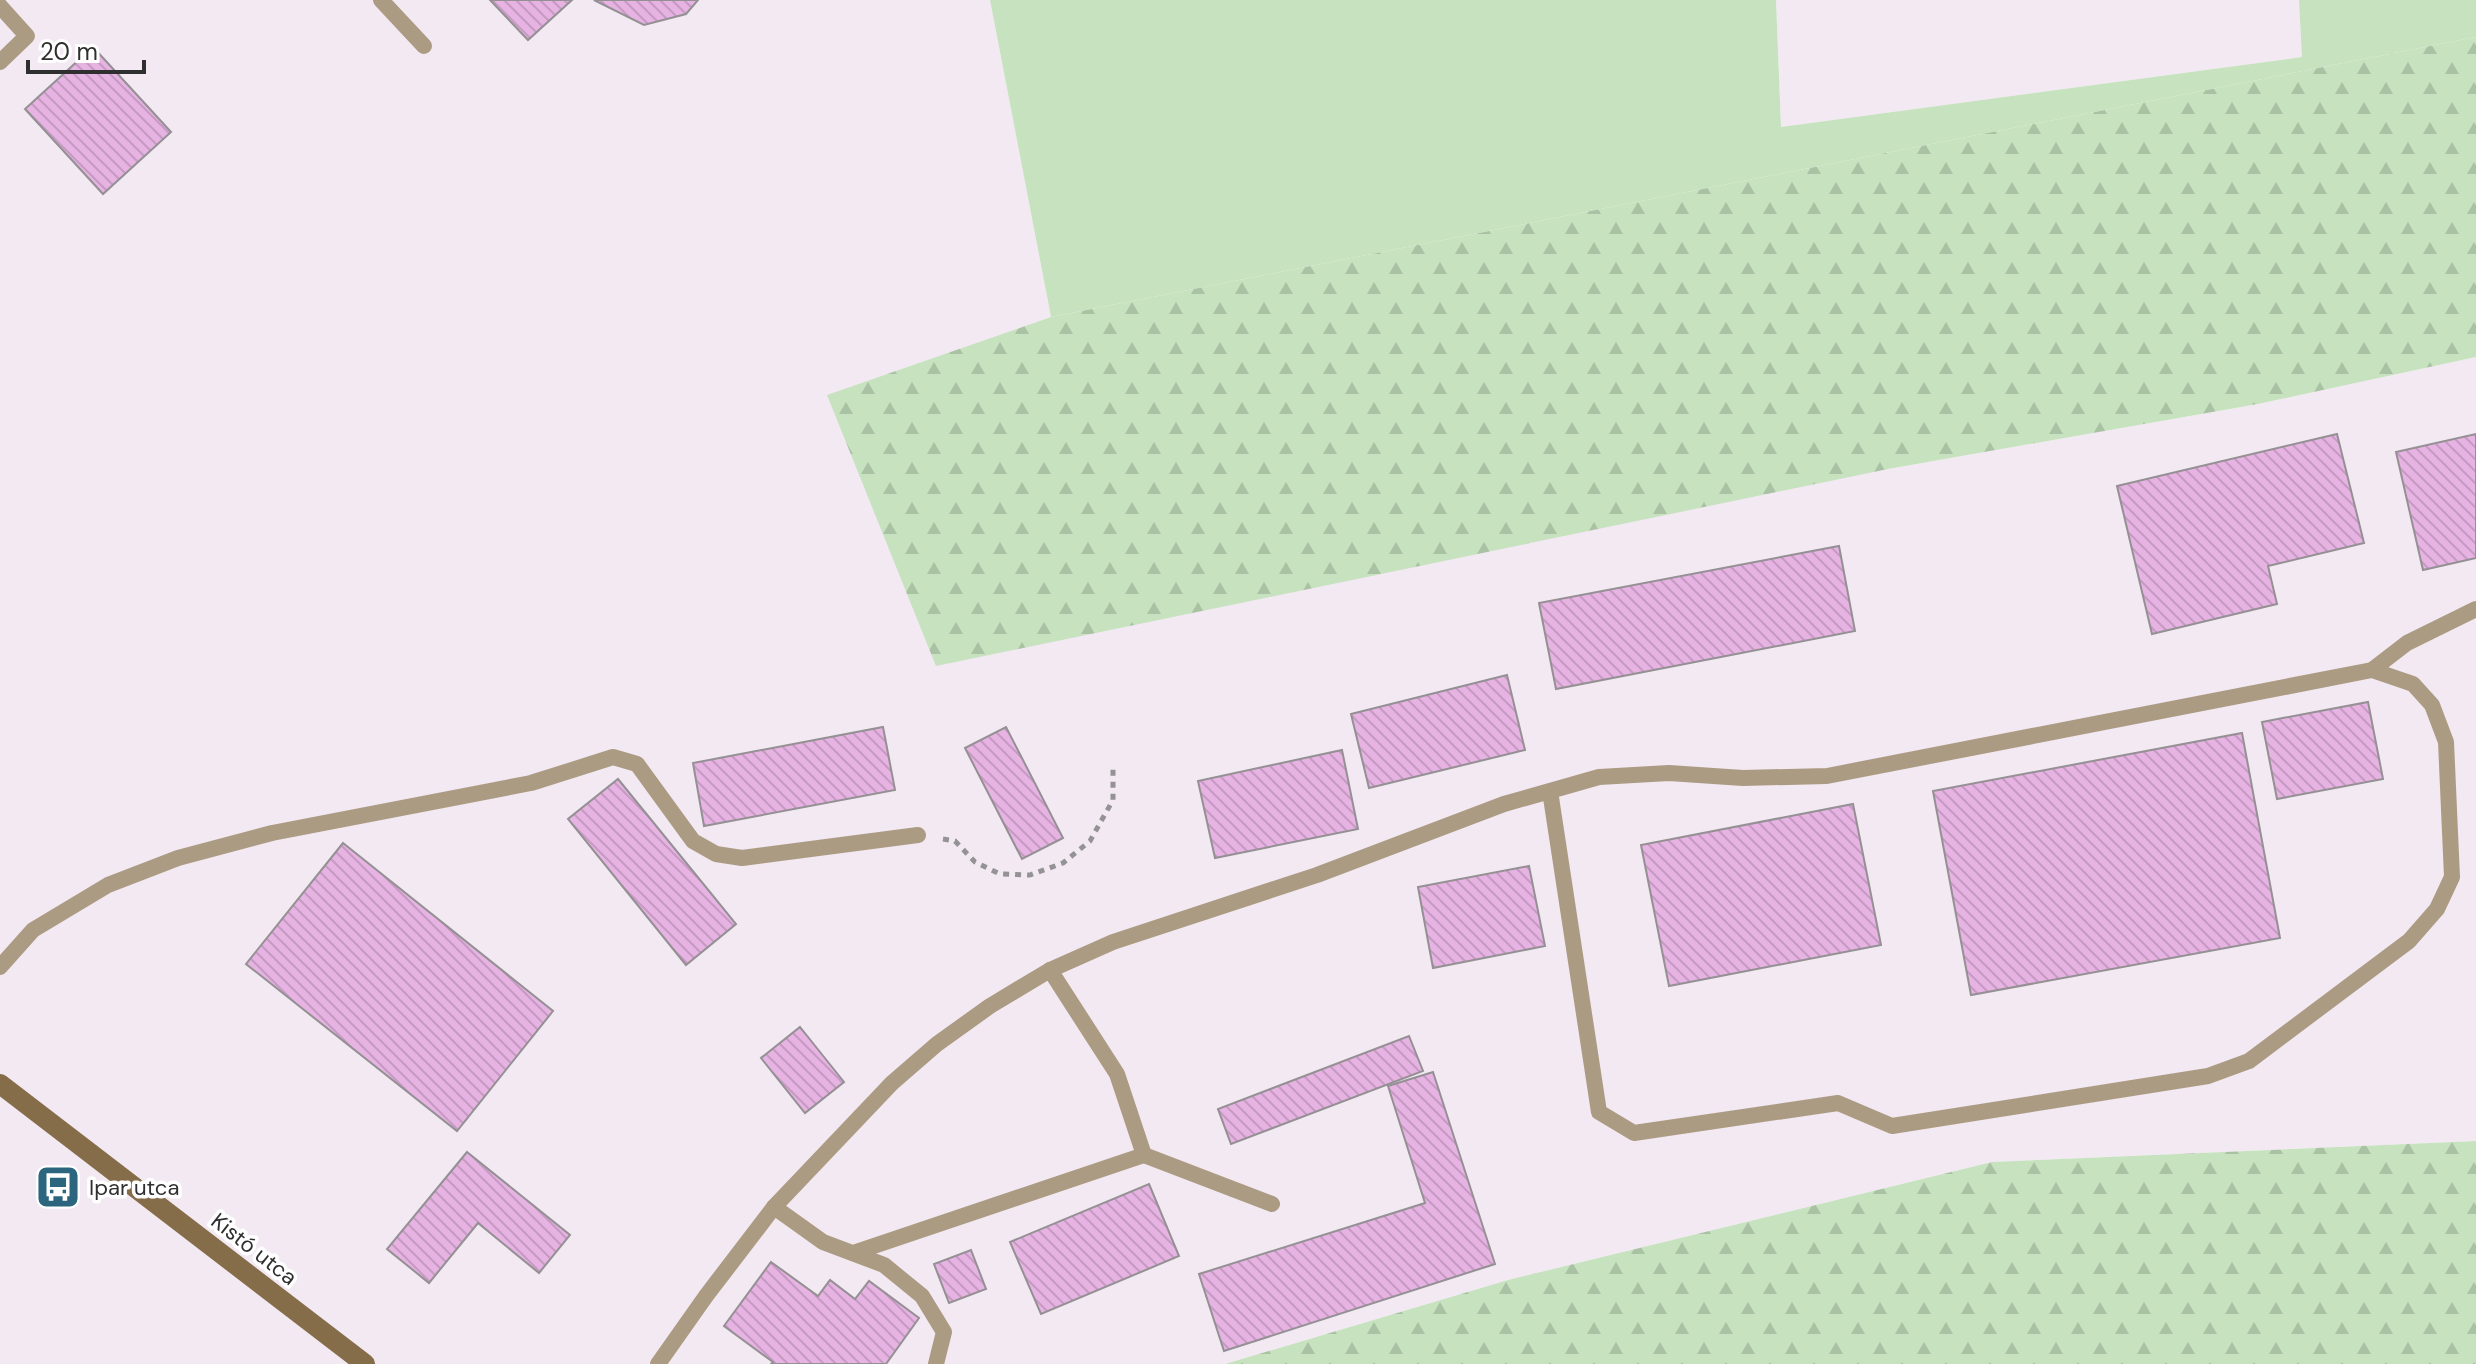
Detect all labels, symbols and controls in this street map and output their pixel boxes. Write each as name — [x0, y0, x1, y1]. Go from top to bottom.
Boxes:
scale bar — [28, 24, 144, 74]
text: 20 m — [40, 36, 98, 67]
bus stop icon: Ipar utca — [34, 1163, 82, 1211]
place label: Ipar utca — [89, 1173, 179, 1202]
street label: Kistó utca — [205, 1206, 303, 1292]

